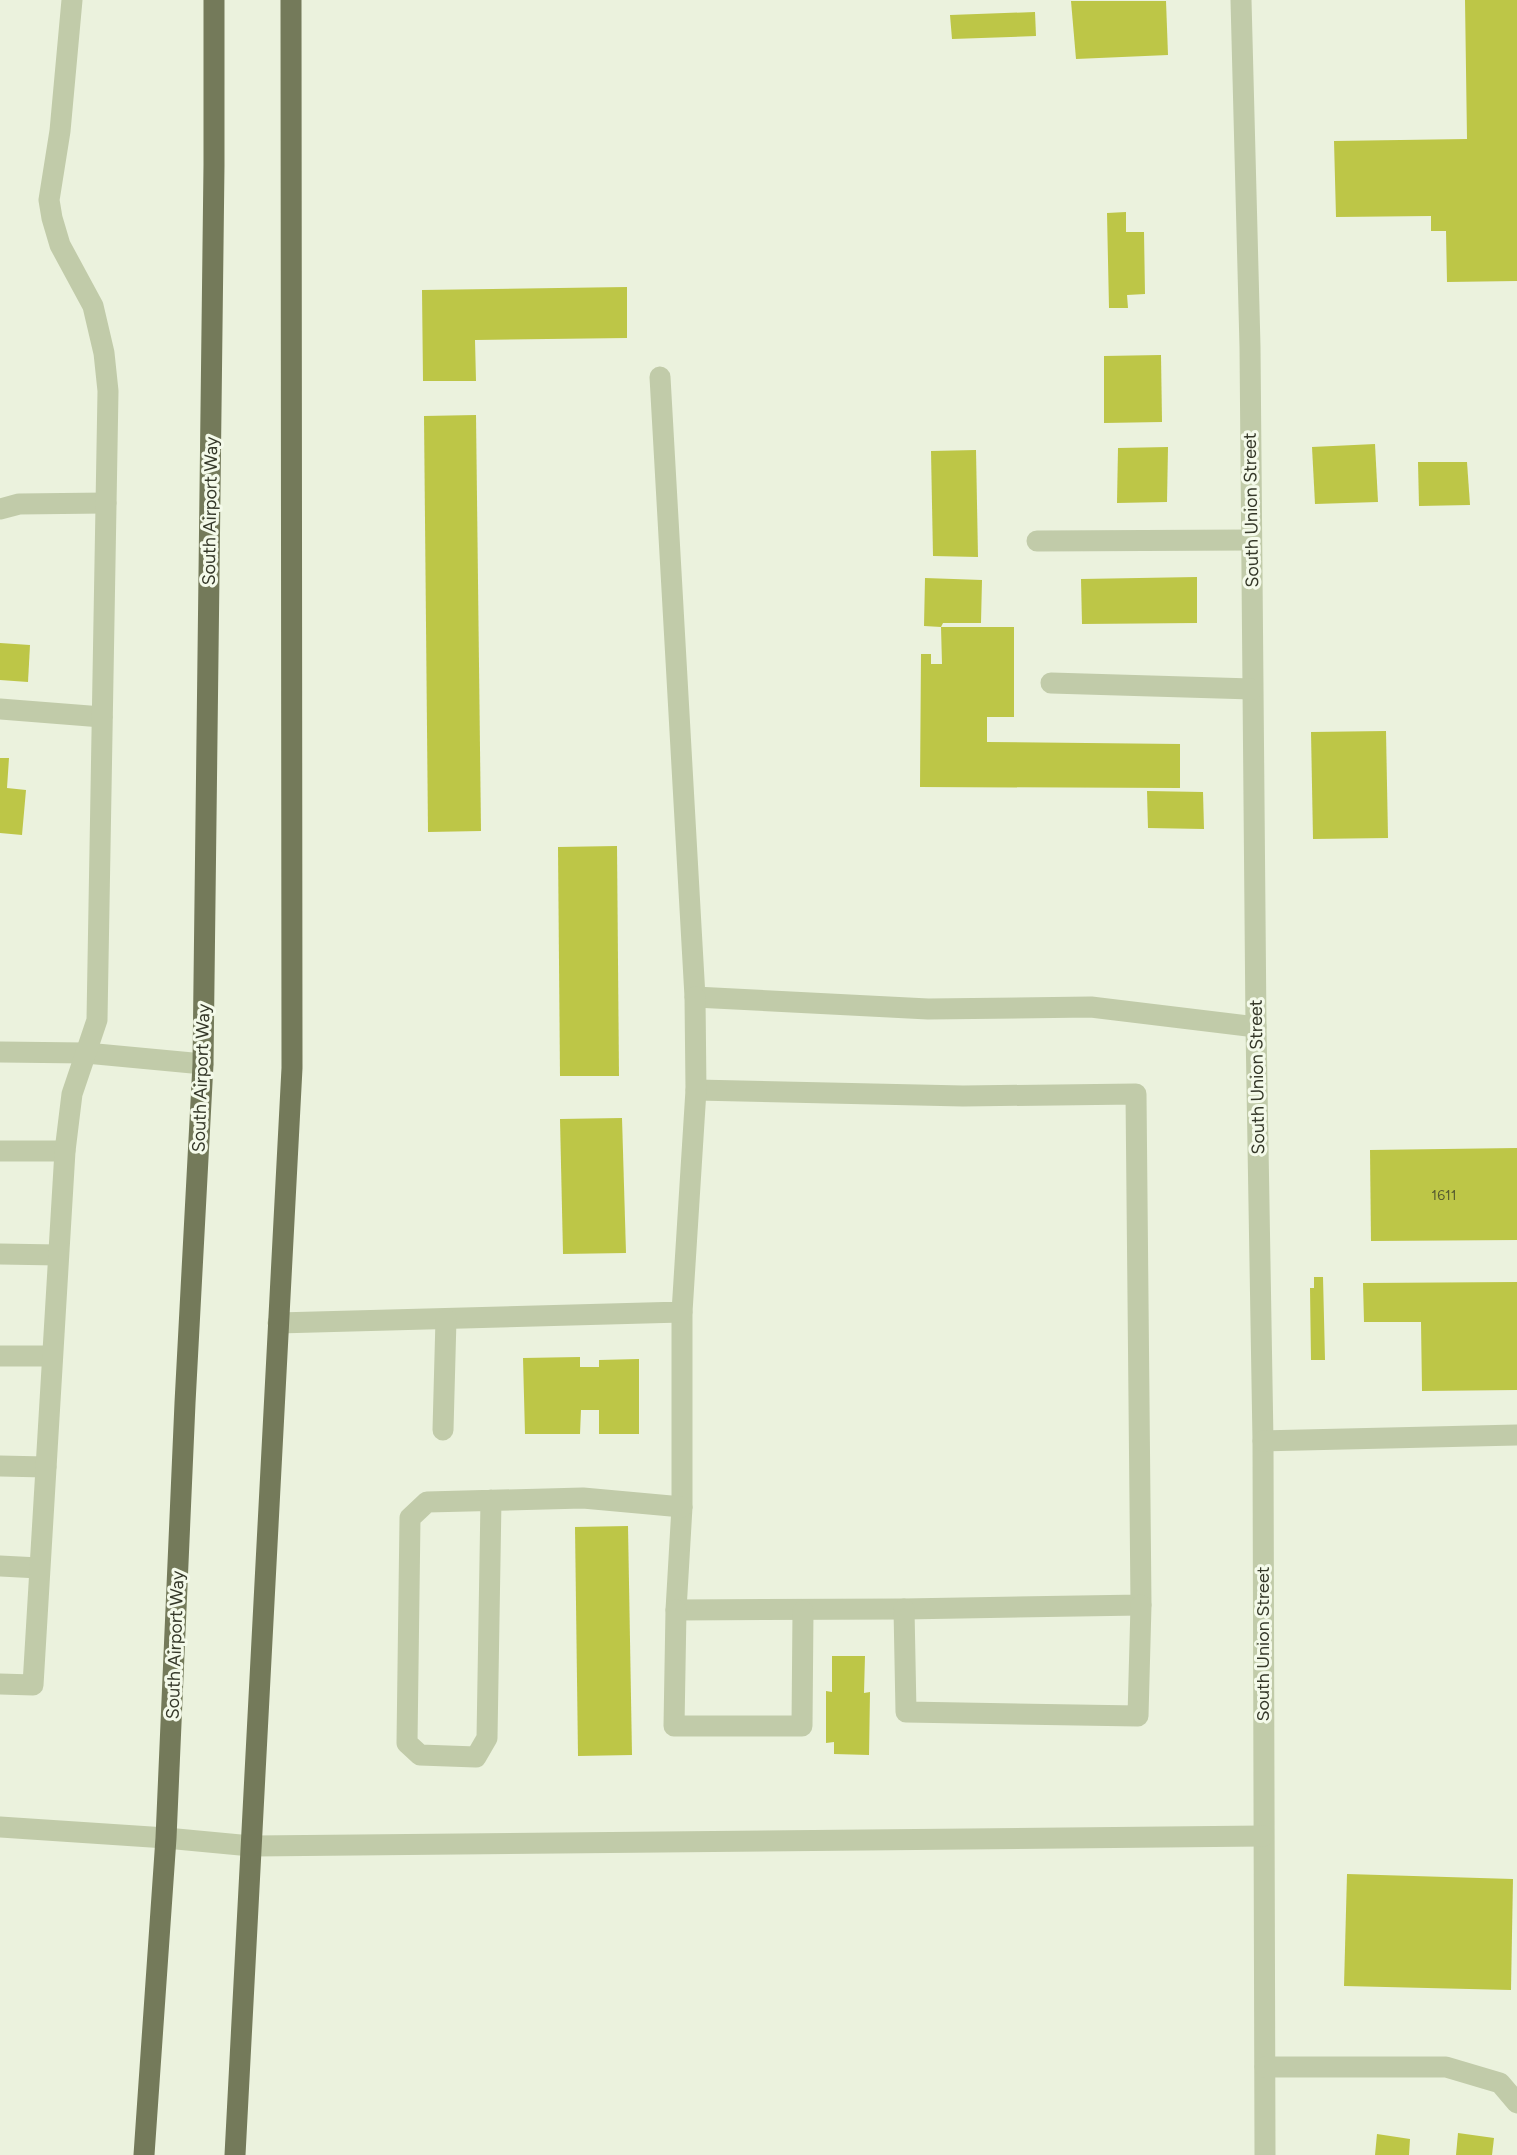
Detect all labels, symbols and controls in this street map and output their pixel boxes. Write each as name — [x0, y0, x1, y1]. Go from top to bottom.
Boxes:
street label: South Union Street — [1239, 432, 1263, 588]
street label: South Airport Way — [198, 436, 222, 586]
street label: South Union Street — [1245, 999, 1269, 1155]
street label: South Airport Way — [187, 1003, 215, 1153]
house number: 1611 — [1431, 1187, 1457, 1204]
street label: South Union Street — [1252, 1566, 1274, 1722]
street label: South Airport Way — [161, 1570, 189, 1720]

